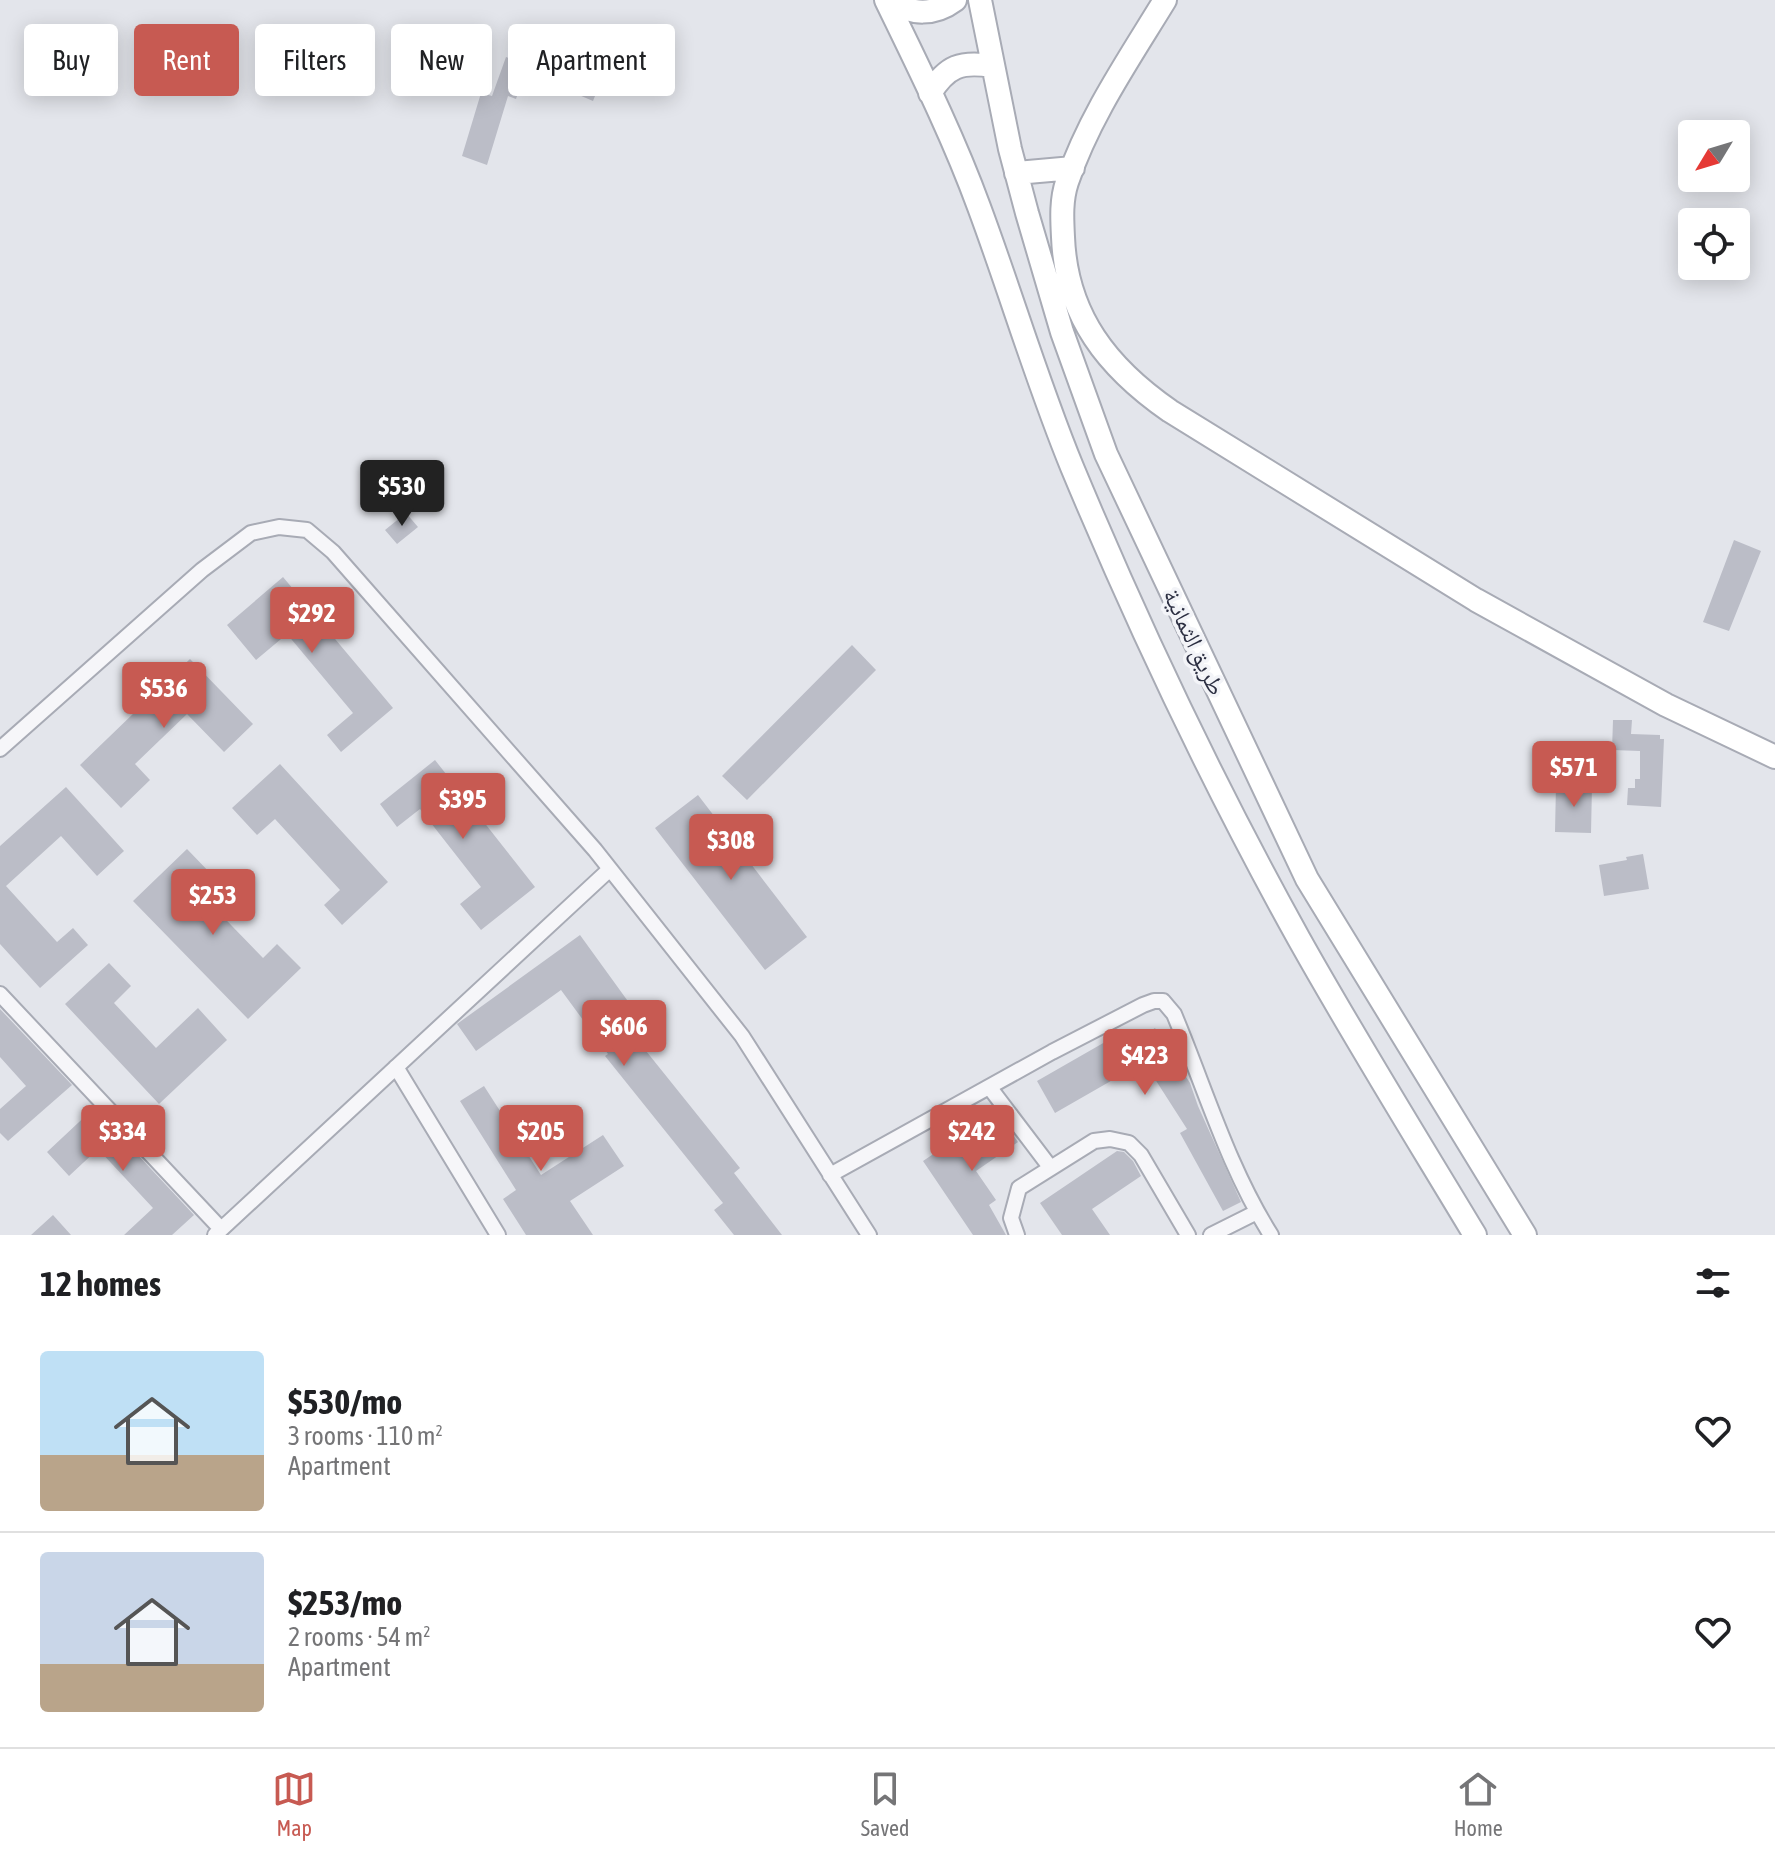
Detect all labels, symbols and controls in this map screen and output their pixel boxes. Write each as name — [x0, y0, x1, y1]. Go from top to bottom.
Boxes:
chip: Buy — [24, 24, 118, 96]
chip: Rent — [134, 24, 239, 96]
chip: Filters — [255, 24, 375, 96]
chip: New — [391, 24, 492, 96]
chip: Apartment — [508, 24, 675, 96]
north arrow — [1678, 120, 1750, 192]
map controls — [1678, 120, 1750, 280]
button: locate — [1678, 208, 1750, 280]
pin: $530 — [355, 460, 449, 528]
text: $530 — [378, 471, 426, 501]
street label: طريق الثمانية — [1157, 584, 1231, 700]
pin: $292 — [265, 587, 359, 655]
text: $292 — [288, 598, 336, 628]
pin: $536 — [117, 662, 211, 730]
text: $536 — [140, 673, 188, 703]
pin: $571 — [1527, 741, 1621, 809]
text: $571 — [1550, 752, 1598, 782]
pin: $395 — [416, 773, 510, 841]
text: $395 — [439, 784, 487, 814]
pin: $308 — [684, 814, 778, 882]
text: $308 — [707, 825, 755, 855]
pin: $253 — [166, 869, 260, 937]
text: $253 — [189, 880, 237, 910]
pin: $606 — [577, 1000, 671, 1068]
text: $606 — [600, 1011, 648, 1041]
pin: $423 — [1098, 1029, 1192, 1097]
text: $423 — [1121, 1040, 1169, 1070]
pin: $334 — [76, 1105, 170, 1173]
pin: $205 — [494, 1105, 588, 1173]
pin: $242 — [925, 1105, 1019, 1173]
text: $334 — [99, 1116, 147, 1146]
text: $205 — [517, 1116, 565, 1146]
text: $242 — [948, 1116, 996, 1146]
icon: filters — [1691, 1261, 1735, 1305]
text: 12 homes — [40, 1264, 161, 1303]
text: $530/mo — [288, 1382, 402, 1421]
icon: home — [104, 1383, 200, 1479]
icon: heart — [1691, 1409, 1735, 1453]
text: 3 rooms · 110 m² — [288, 1421, 443, 1451]
text: Apartment — [288, 1451, 391, 1481]
text: $253/mo — [288, 1583, 402, 1622]
icon: home — [104, 1584, 200, 1680]
icon: heart — [1691, 1610, 1735, 1654]
text: 2 rooms · 54 m² — [288, 1622, 430, 1652]
text: Apartment — [288, 1652, 391, 1682]
tab: Map — [272, 1767, 316, 1841]
tab: Saved — [861, 1767, 909, 1841]
tab: Home — [1454, 1767, 1503, 1841]

